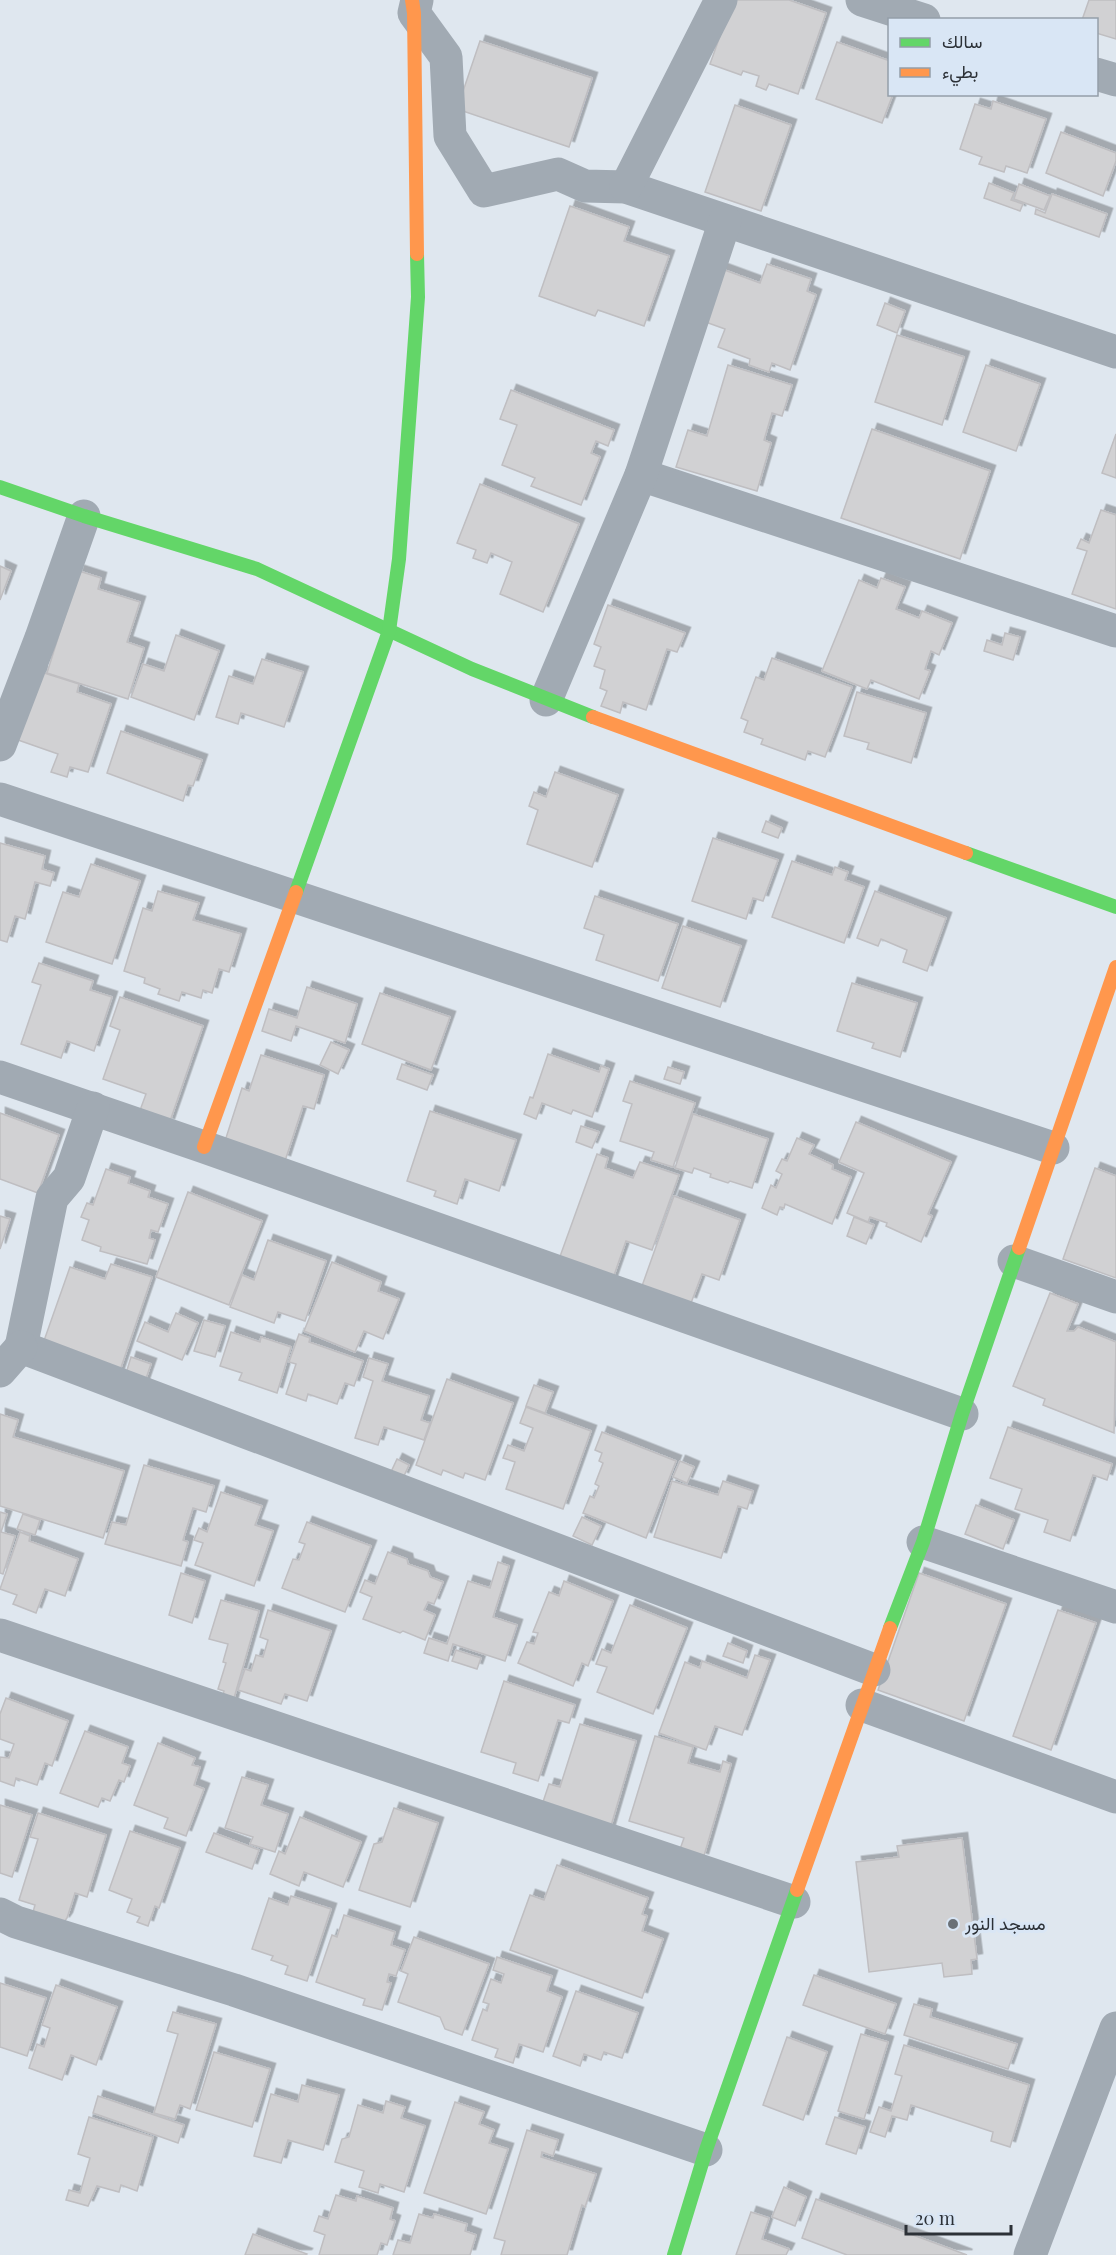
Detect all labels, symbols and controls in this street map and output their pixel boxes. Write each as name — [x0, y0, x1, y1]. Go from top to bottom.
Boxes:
legend — [888, 18, 1098, 96]
text: سالك — [942, 29, 982, 53]
text: بطيء — [942, 59, 978, 87]
place label: مسجد النور — [964, 1911, 1046, 1935]
marker: مسجد النور — [946, 1917, 960, 1931]
scale bar — [906, 2198, 1011, 2236]
text: 20 m — [915, 2206, 955, 2230]

